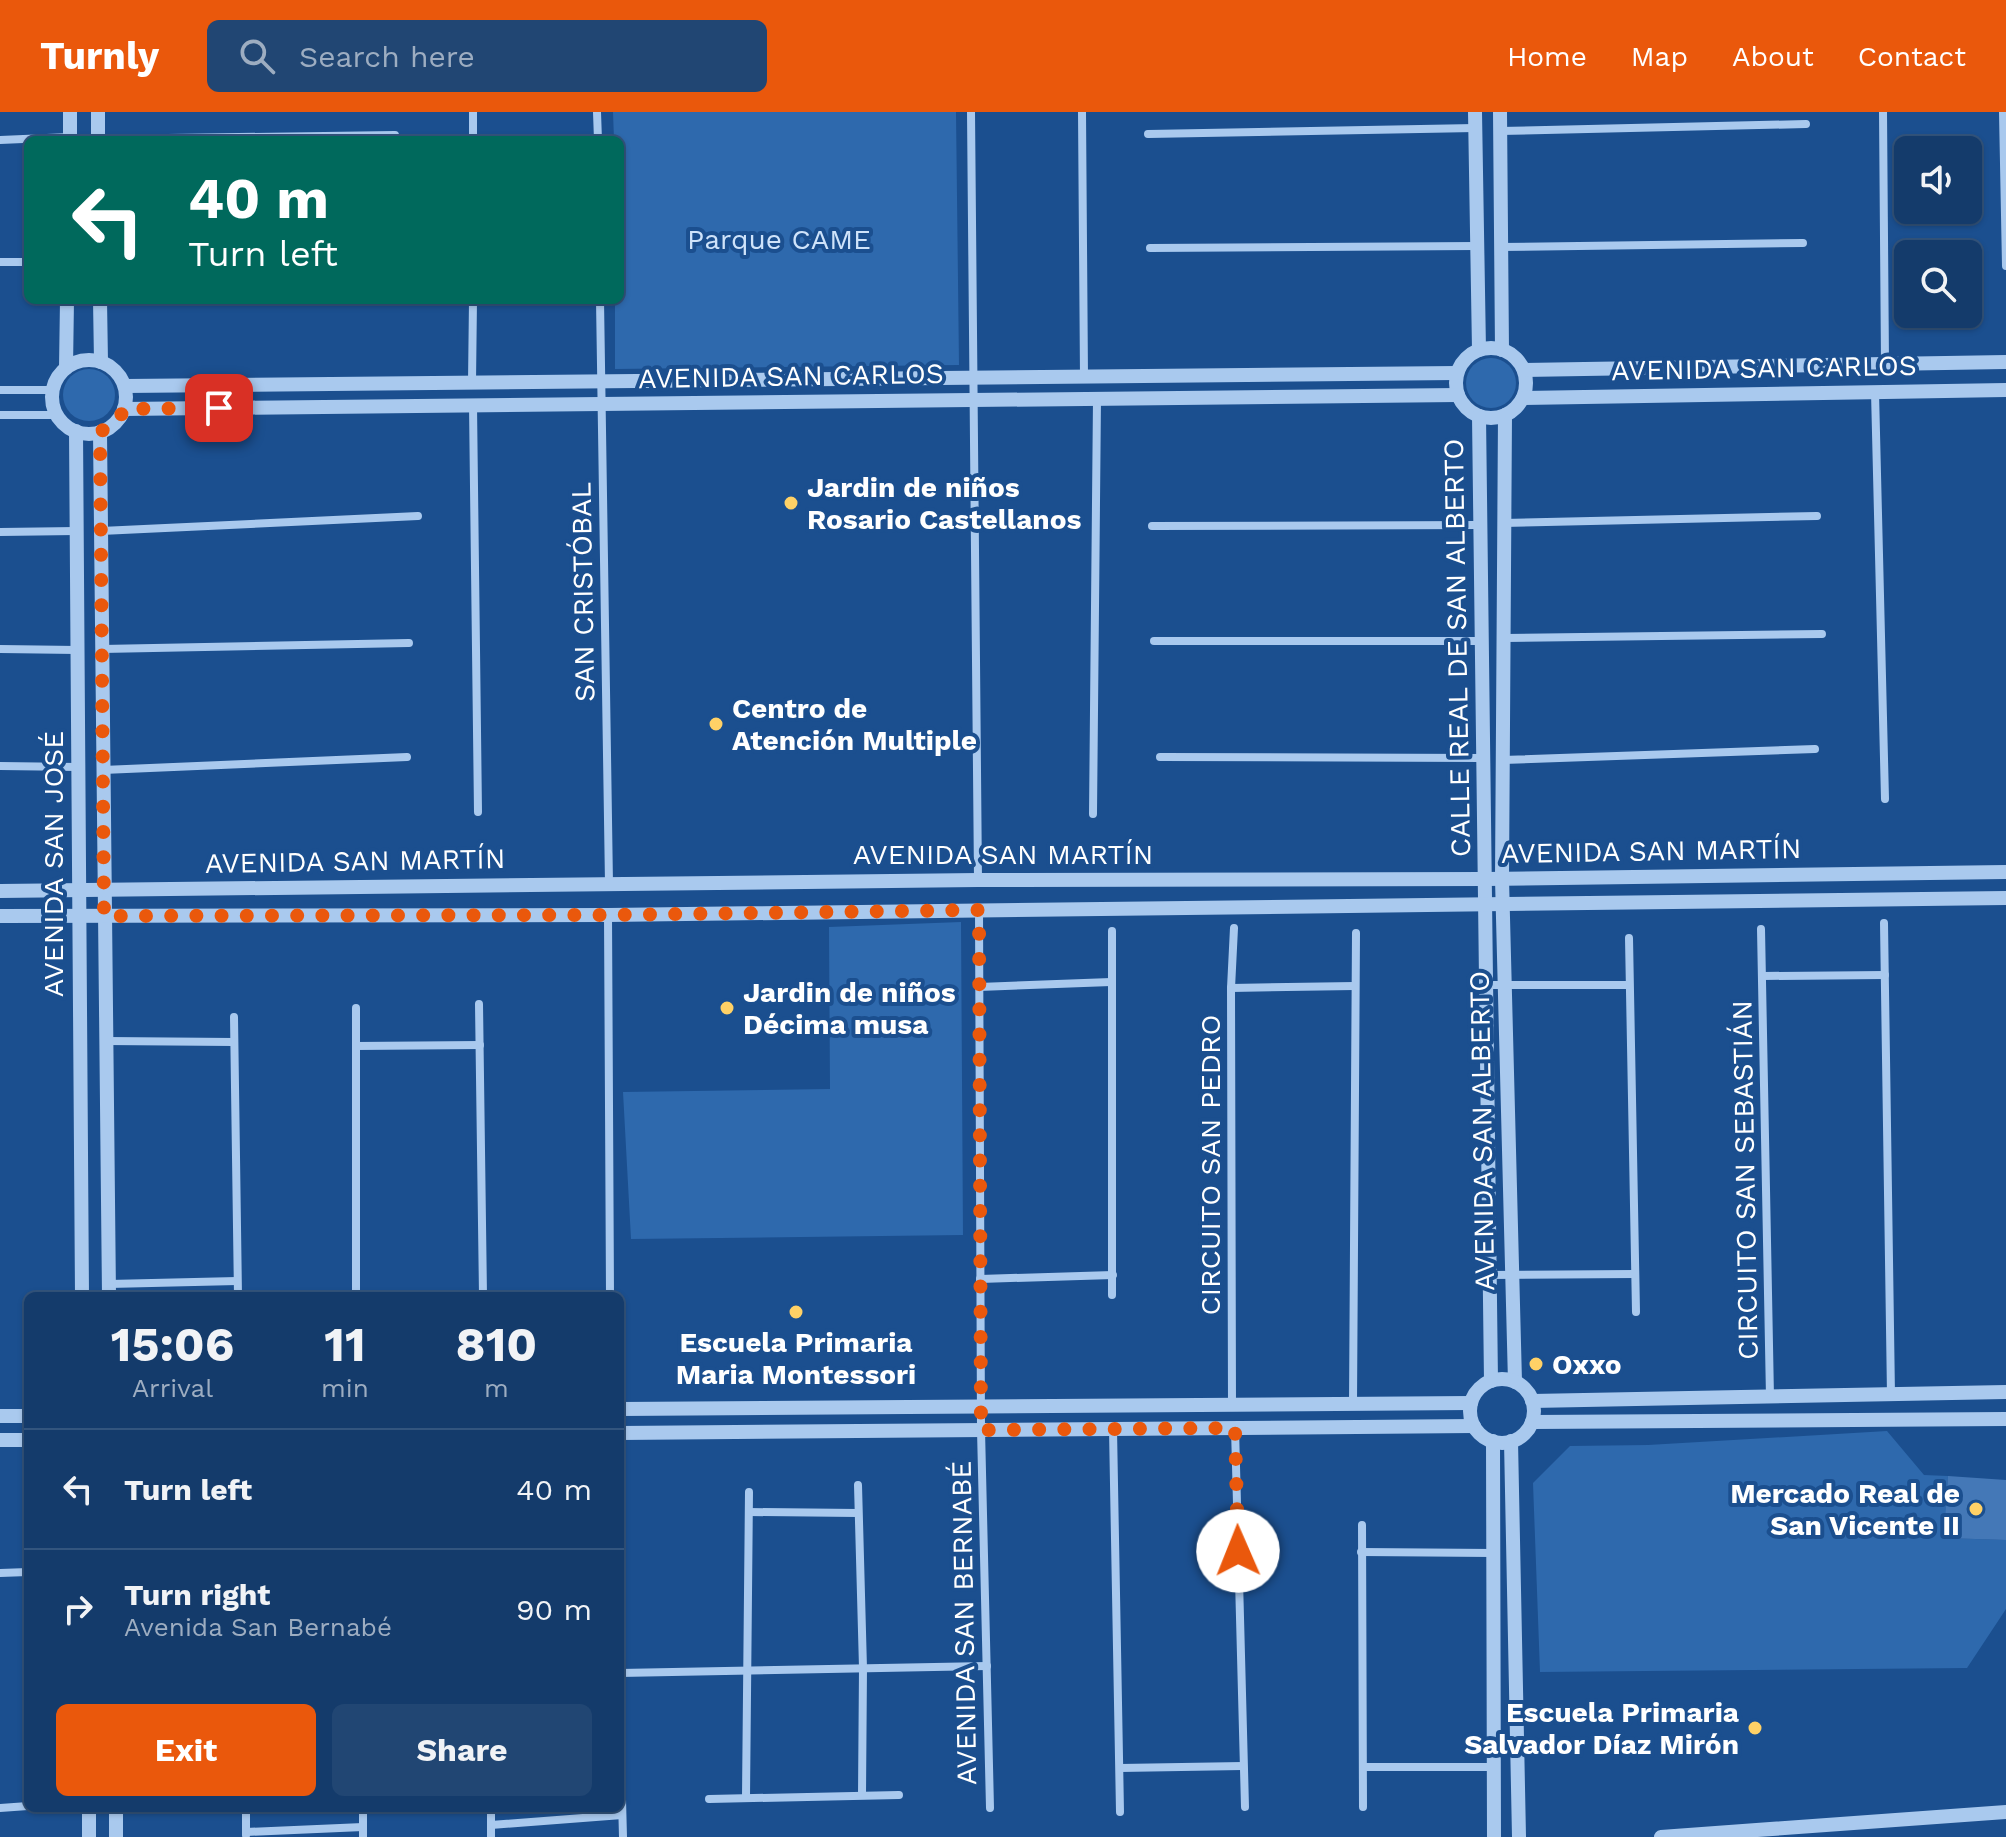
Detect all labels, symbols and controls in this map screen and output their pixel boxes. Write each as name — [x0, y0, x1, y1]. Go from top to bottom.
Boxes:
search box — [207, 20, 767, 92]
text: Turnly — [40, 34, 159, 78]
icon: search — [235, 34, 279, 78]
text: Search here — [299, 39, 475, 74]
text: Home — [1507, 40, 1587, 73]
text: Map — [1631, 40, 1688, 73]
text: About — [1732, 40, 1814, 73]
text: Contact — [1858, 40, 1966, 73]
map controls — [1894, 136, 1982, 328]
button: sound — [1894, 136, 1982, 224]
text: 40 m — [188, 166, 329, 232]
icon: left — [56, 168, 160, 272]
park label: Parque CAME — [687, 223, 871, 256]
text: Turn left — [188, 233, 338, 275]
button: search — [1894, 240, 1982, 328]
street label: AVENIDA SAN CARLOS — [1611, 349, 1917, 387]
street label: AVENIDA SAN CARLOS — [638, 357, 944, 395]
pin — [185, 374, 253, 442]
icon: arrive — [197, 386, 241, 430]
street label: CALLE REAL DE SAN ALBERTO — [1437, 438, 1477, 858]
place label: Jardin de niños Rosario Castellanos — [807, 471, 1082, 536]
street label: SAN CRISTÓBAL — [565, 482, 601, 702]
marker: Jardin de niños Rosario Castellanos — [782, 494, 800, 512]
place label: Centro de Atención Multiple — [732, 692, 977, 757]
marker: Centro de Atención Multiple — [707, 715, 725, 733]
street label: AVENIDA SAN JOSÉ — [37, 731, 70, 997]
street label: AVENIDA SAN MARTÍN — [1500, 832, 1802, 870]
street label: AVENIDA SAN MARTÍN — [853, 838, 1153, 871]
street label: AVENIDA SAN MARTÍN — [204, 842, 506, 880]
street label: AVENIDA SAN ALBERTO — [1463, 971, 1501, 1291]
place label: Jardin de niños Décima musa — [743, 976, 956, 1041]
marker: Jardin de niños Décima musa — [718, 999, 736, 1017]
street label: CIRCUITO SAN SEBASTIÁN — [1725, 1000, 1765, 1360]
street label: CIRCUITO SAN PEDRO — [1194, 1015, 1227, 1315]
marker: Escuela Primaria Maria Montessori — [787, 1303, 805, 1321]
text: 15:06 — [111, 1316, 234, 1373]
text: 11 — [324, 1316, 366, 1373]
text: 810 — [456, 1316, 537, 1373]
place label: Escuela Primaria Maria Montessori — [676, 1326, 916, 1391]
place label: Oxxo — [1552, 1348, 1621, 1381]
marker: Oxxo — [1527, 1355, 1545, 1373]
text: Arrival — [132, 1373, 213, 1403]
text: min — [321, 1373, 369, 1403]
text: m — [484, 1373, 509, 1403]
street label: AVENIDA SAN BERNABÉ — [945, 1461, 983, 1785]
icon: left — [56, 1467, 100, 1511]
text: Turn left — [124, 1472, 252, 1507]
text: 40 m — [516, 1472, 592, 1507]
place label: Mercado Real de San Vicente II — [1730, 1477, 1960, 1542]
marker: Mercado Real de San Vicente II — [1967, 1500, 1985, 1518]
position arrow — [1196, 1509, 1280, 1593]
text: Turn right — [124, 1577, 270, 1612]
icon: right — [56, 1587, 100, 1631]
text: 90 m — [516, 1592, 592, 1627]
text: Avenida San Bernabé — [124, 1612, 392, 1642]
place label: Escuela Primaria Salvador Díaz Mirón — [1464, 1696, 1740, 1761]
button: Exit — [56, 1704, 316, 1796]
button: Share — [332, 1704, 592, 1796]
marker: Escuela Primaria Salvador Díaz Mirón — [1746, 1719, 1764, 1737]

